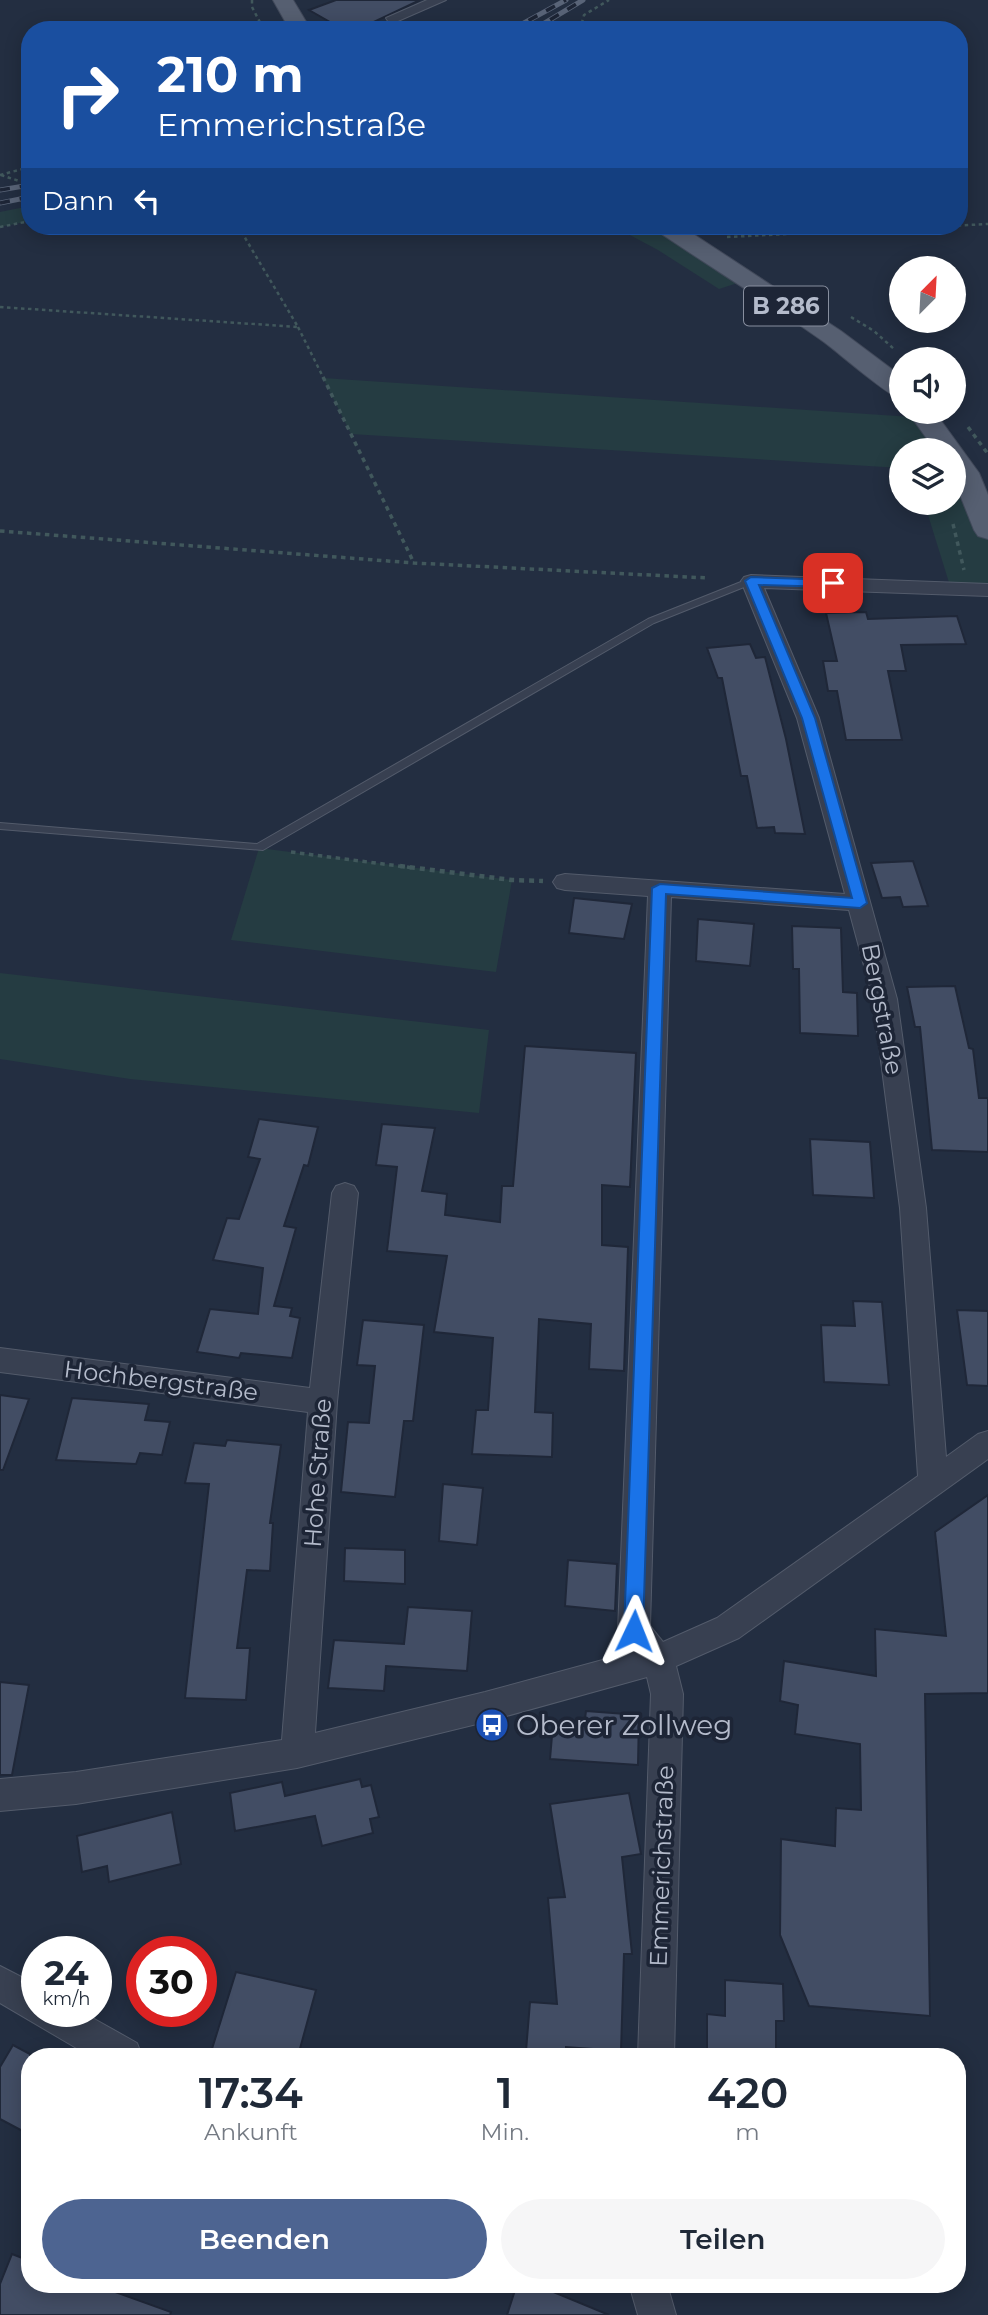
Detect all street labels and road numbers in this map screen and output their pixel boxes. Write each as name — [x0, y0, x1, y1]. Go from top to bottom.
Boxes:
road number: B 286 — [744, 286, 828, 326]
street label: Bergstraße — [856, 941, 909, 1077]
street label: Hochbergstraße — [62, 1354, 260, 1407]
street label: Hohe Straße — [298, 1397, 337, 1549]
street label: Emmerichstraße — [643, 1765, 680, 1967]

